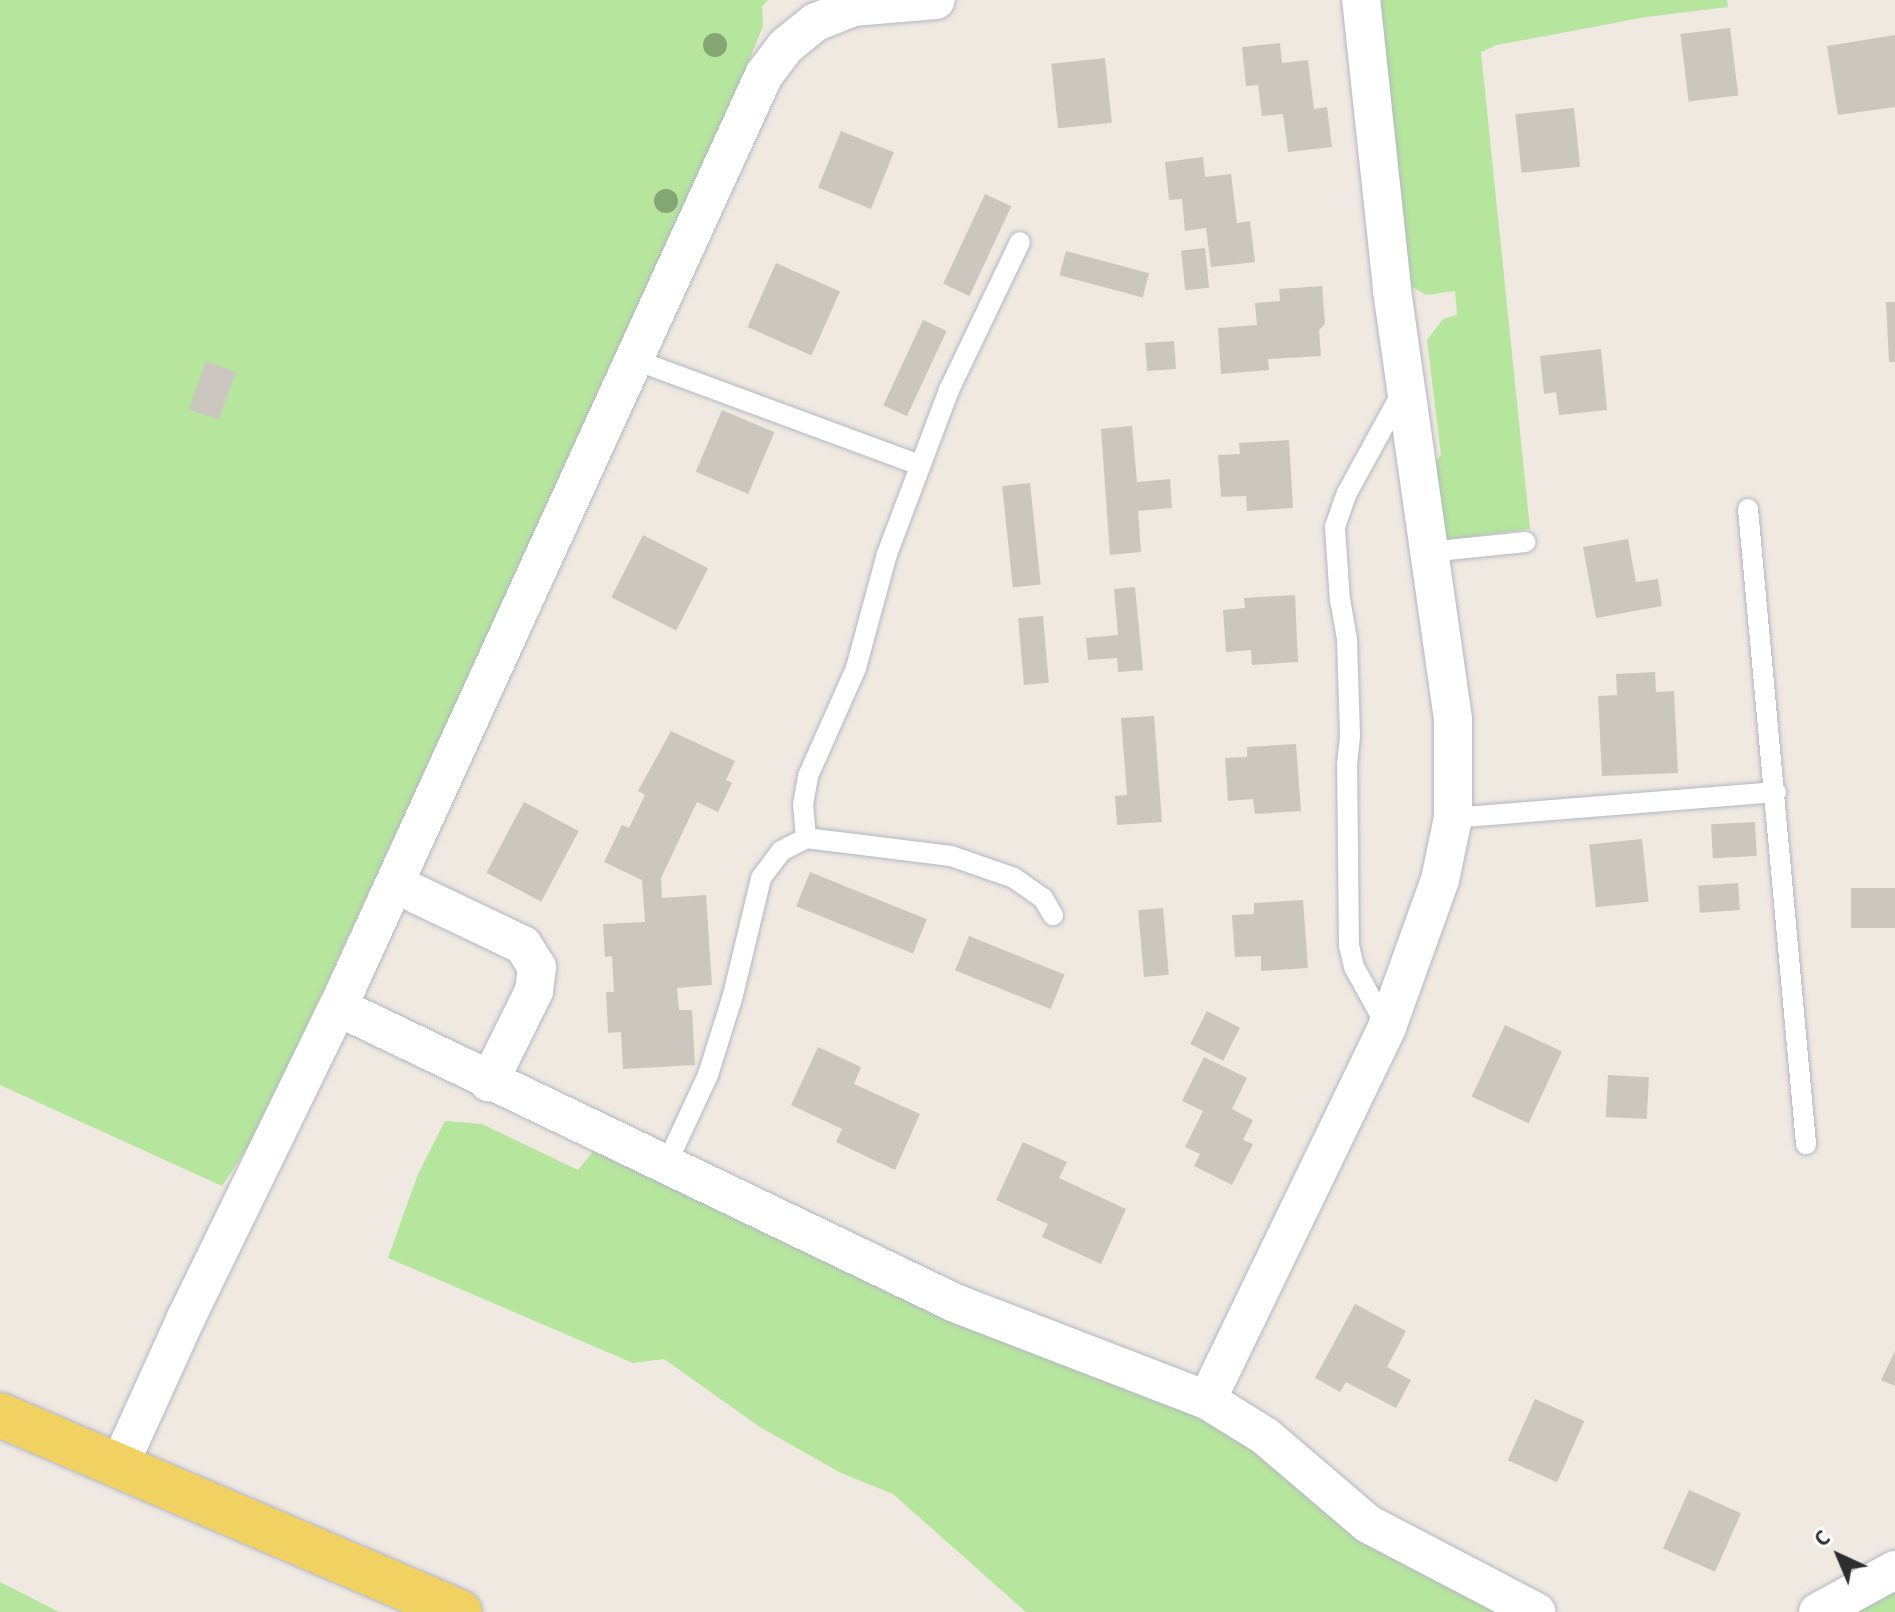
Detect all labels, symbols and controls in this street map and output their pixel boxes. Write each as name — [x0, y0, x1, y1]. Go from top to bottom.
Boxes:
north arrow — [1799, 1516, 1879, 1596]
text: С — [1810, 1527, 1834, 1551]

